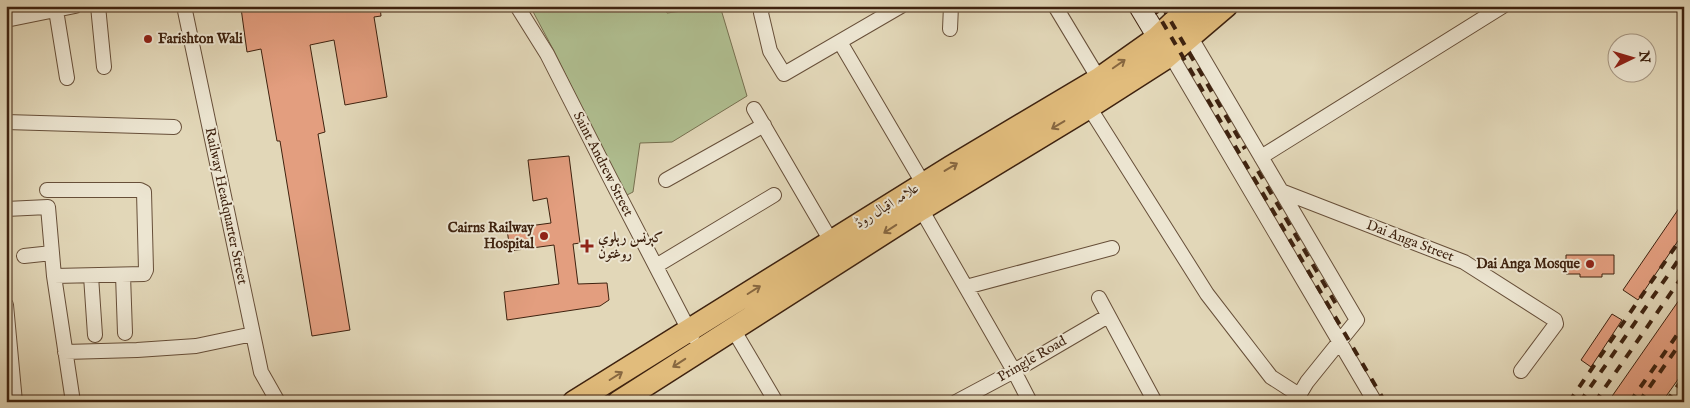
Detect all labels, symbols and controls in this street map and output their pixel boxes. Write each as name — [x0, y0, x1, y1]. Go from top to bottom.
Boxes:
place label: Farishton Wali — [158, 30, 243, 48]
north arrow — [1608, 32, 1658, 82]
marker: Farishton Wali — [142, 33, 154, 45]
text: N — [1634, 49, 1653, 64]
one-way arrow — [1112, 59, 1126, 69]
street label: Saint Andrew Street — [569, 109, 637, 220]
one-way arrow — [1052, 121, 1066, 131]
street label: Railway Headquarter Street — [201, 126, 252, 286]
one-way arrow — [943, 161, 957, 171]
street label: علامہ اقبال روڈ — [852, 179, 922, 233]
street label: Dai Anga Street — [1364, 216, 1457, 266]
place label: Cairns Railway Hospital — [448, 219, 535, 253]
one-way arrow — [884, 224, 898, 234]
place label: کېرنس رېلوې روغتون — [598, 229, 663, 263]
marker: Cairns Railway Hospital — [538, 230, 550, 242]
marker: کېرنس رېلوې روغتون — [580, 239, 594, 253]
place label: Dai Anga Mosque — [1476, 255, 1581, 273]
marker: Dai Anga Mosque — [1584, 258, 1596, 270]
one-way arrow — [746, 285, 760, 295]
street label: Pringle Road — [994, 332, 1070, 386]
one-way arrow — [673, 358, 687, 368]
one-way arrow — [608, 371, 622, 381]

